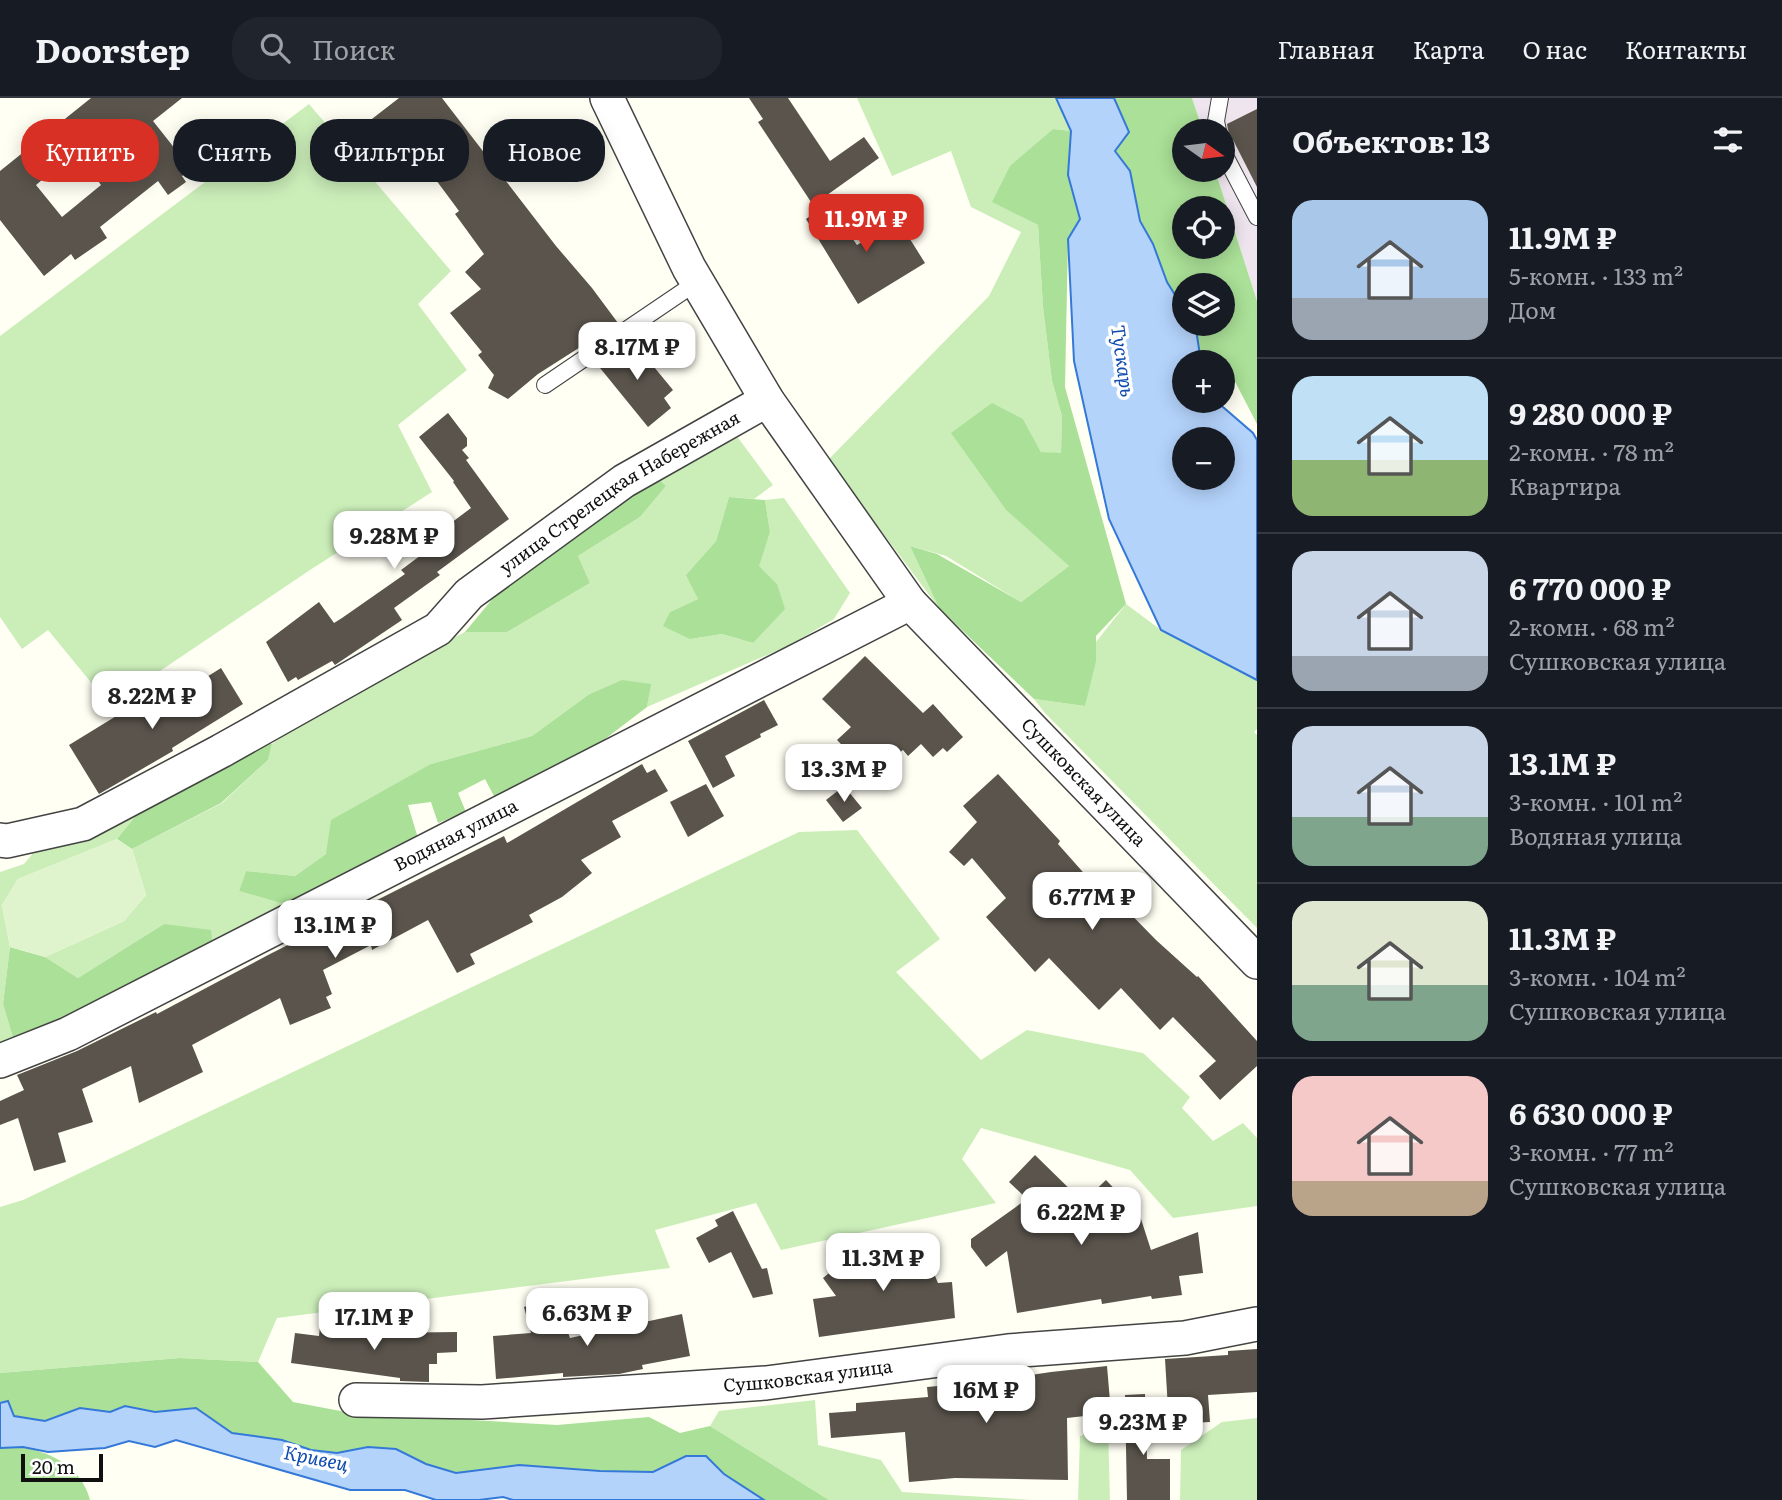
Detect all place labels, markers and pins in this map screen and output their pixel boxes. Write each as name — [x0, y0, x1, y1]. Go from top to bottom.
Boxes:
pin: 11.9M ₽ — [801, 194, 931, 254]
pin: 8.17M ₽ — [572, 322, 702, 382]
pin: 9.28M ₽ — [329, 512, 459, 571]
pin: 8.22M ₽ — [87, 672, 217, 731]
pin: 13.3M ₽ — [779, 744, 909, 804]
pin: 6.77M ₽ — [1027, 872, 1157, 932]
pin: 13.1M ₽ — [270, 900, 400, 960]
pin: 6.22M ₽ — [1016, 1188, 1146, 1247]
pin: 11.3M ₽ — [818, 1234, 948, 1293]
pin: 6.63M ₽ — [522, 1288, 652, 1348]
pin: 17.1M ₽ — [309, 1292, 439, 1352]
pin: 16M ₽ — [937, 1366, 1035, 1425]
pin: 9.23M ₽ — [1078, 1398, 1208, 1457]

